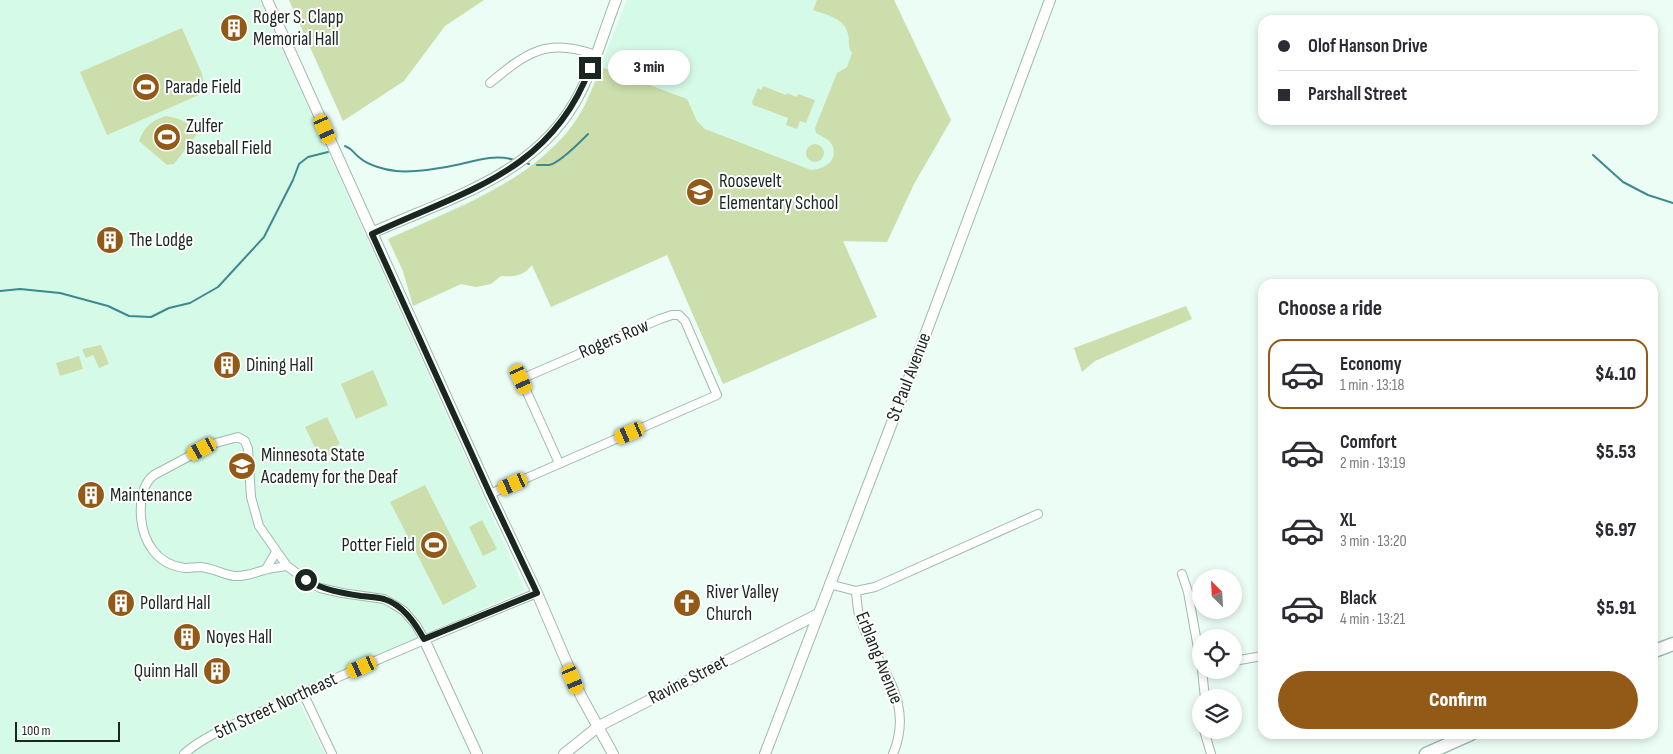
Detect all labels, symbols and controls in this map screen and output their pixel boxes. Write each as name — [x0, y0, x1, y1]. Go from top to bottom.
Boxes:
place label: Roger S. Clapp Memorial Hall — [253, 6, 344, 51]
building icon: Roger S. Clapp Memorial Hall — [219, 13, 249, 43]
text: Olof Hanson Drive — [1308, 35, 1428, 58]
callout: 3 min — [608, 50, 690, 86]
route end — [579, 57, 601, 79]
text: 3 min — [633, 58, 665, 77]
sports icon: Parade Field — [131, 72, 161, 102]
place label: Parade Field — [165, 76, 241, 99]
text: Parshall Street — [1308, 83, 1407, 106]
car — [312, 112, 337, 146]
place label: Zulfer Baseball Field — [186, 115, 272, 160]
sports icon: Zulfer Baseball Field — [152, 122, 182, 152]
place label: Roosevelt Elementary School — [719, 170, 838, 215]
school or university icon: Roosevelt Elementary School — [685, 177, 715, 207]
building icon: The Lodge — [95, 225, 125, 255]
place label: The Lodge — [129, 229, 193, 252]
text: Choose a ride — [1278, 295, 1382, 322]
street label: Rogers Row — [576, 314, 653, 364]
street label: St Paul Avenue — [882, 329, 936, 425]
building icon: Dining Hall — [212, 350, 242, 380]
icon: car — [1280, 352, 1325, 397]
text: Economy — [1340, 353, 1402, 376]
place label: Dining Hall — [246, 354, 313, 377]
car — [508, 362, 533, 396]
text: $4.10 — [1595, 363, 1636, 386]
text: 1 min · 13:18 — [1340, 376, 1404, 395]
car — [613, 420, 646, 446]
icon: car — [1280, 430, 1325, 475]
text: Comfort — [1340, 431, 1397, 454]
car — [185, 435, 218, 463]
text: $5.53 — [1595, 441, 1636, 464]
place label: Minnesota State Academy for the Deaf — [260, 444, 398, 489]
school or university icon: Minnesota State Academy for the Deaf — [227, 451, 257, 481]
text: 2 min · 13:19 — [1340, 454, 1406, 473]
car — [496, 471, 529, 497]
building icon: Maintenance — [76, 480, 106, 510]
place label: Maintenance — [110, 484, 192, 507]
icon: car — [1280, 508, 1325, 553]
text: XL — [1340, 509, 1356, 532]
text: $6.97 — [1595, 519, 1636, 542]
sports icon: Potter Field — [419, 530, 449, 560]
text: 3 min · 13:20 — [1340, 532, 1407, 551]
place label: Potter Field — [341, 534, 415, 557]
route start — [295, 569, 317, 591]
north arrow — [1192, 569, 1242, 619]
map controls — [1192, 569, 1242, 739]
place label: River Valley Church — [706, 581, 779, 626]
icon: car — [1280, 586, 1325, 631]
text: Black — [1340, 587, 1377, 610]
building icon: Pollard Hall — [106, 588, 136, 618]
church icon: River Valley Church — [672, 588, 702, 618]
place label: Pollard Hall — [140, 592, 210, 615]
text: $5.91 — [1596, 597, 1636, 620]
street label: Erblang Avenue — [850, 609, 908, 707]
text: 4 min · 13:21 — [1340, 610, 1405, 629]
building icon: Noyes Hall — [172, 622, 202, 652]
place label: Noyes Hall — [206, 626, 272, 649]
button: locate — [1192, 629, 1242, 679]
street label: Ravine Street — [645, 650, 731, 710]
car — [345, 654, 378, 680]
building icon: Quinn Hall — [202, 656, 232, 686]
place label: Quinn Hall — [134, 660, 198, 683]
car — [560, 662, 585, 696]
street label: 5th Street Northeast — [211, 668, 341, 744]
button: Confirm — [1278, 671, 1638, 729]
button: layers — [1192, 689, 1242, 739]
scale bar — [15, 719, 120, 742]
text: 100 m — [22, 722, 51, 739]

